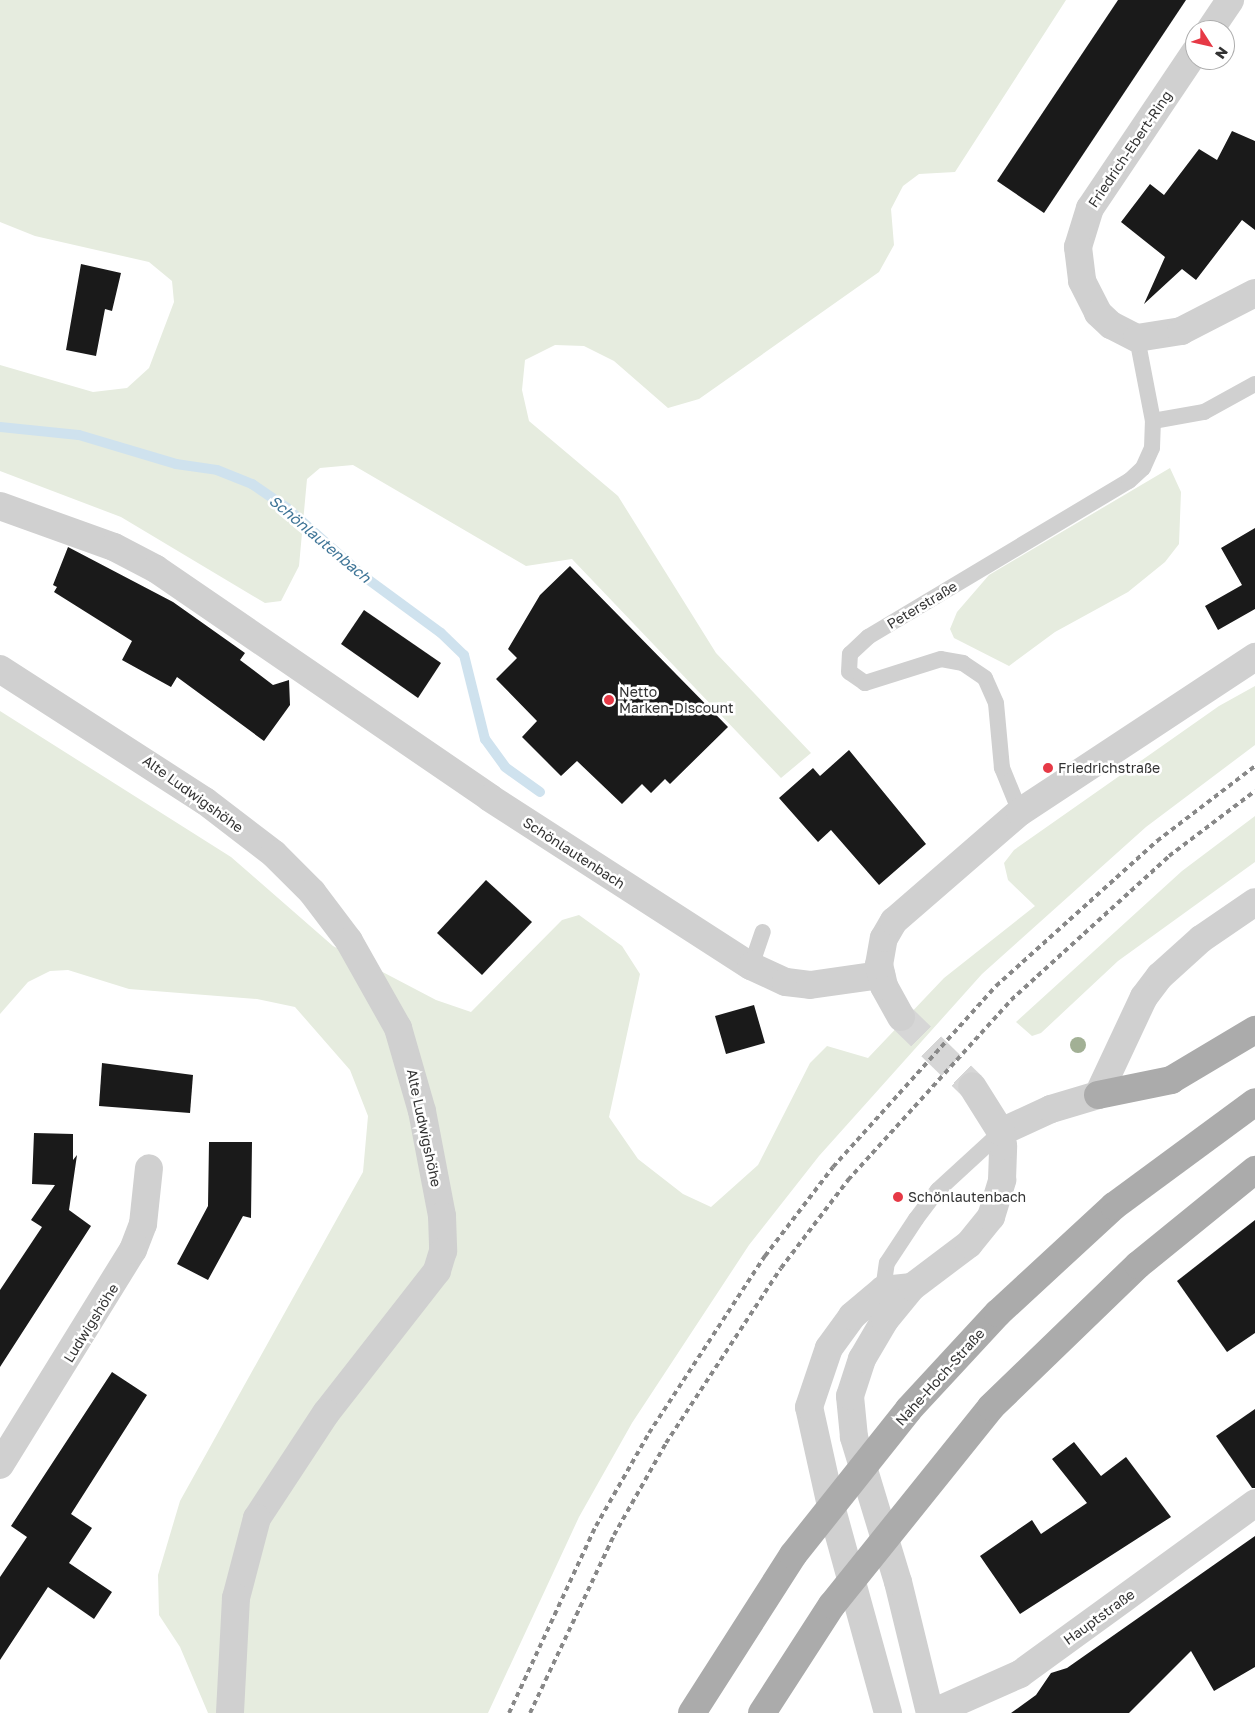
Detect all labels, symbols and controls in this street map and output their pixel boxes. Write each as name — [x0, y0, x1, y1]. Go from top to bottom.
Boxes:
north arrow — [1185, 20, 1235, 70]
text: N — [1212, 44, 1232, 63]
street label: Friedrich-Ebert-Ring — [1085, 87, 1175, 211]
water label: Schönlautenbach — [266, 491, 374, 587]
street label: Peterstraße — [884, 578, 960, 632]
place label: Netto Marken-Discount — [619, 684, 734, 716]
marker: Netto Marken-Discount — [603, 694, 615, 706]
street label: Alte Ludwigshöhe — [139, 752, 247, 836]
place label: Friedrichstraße — [1058, 760, 1160, 776]
marker: Friedrichstraße — [1042, 762, 1054, 774]
street label: Schönlautenbach — [520, 814, 628, 892]
street label: Alte Ludwigshöhe — [403, 1067, 445, 1189]
place label: Schönlautenbach — [908, 1189, 1026, 1205]
marker: Schönlautenbach — [892, 1191, 904, 1203]
street label: Ludwigshöhe — [60, 1281, 122, 1365]
street label: Nahe-Hoch-Straße — [892, 1325, 988, 1429]
street label: Hauptstraße — [1060, 1586, 1138, 1648]

